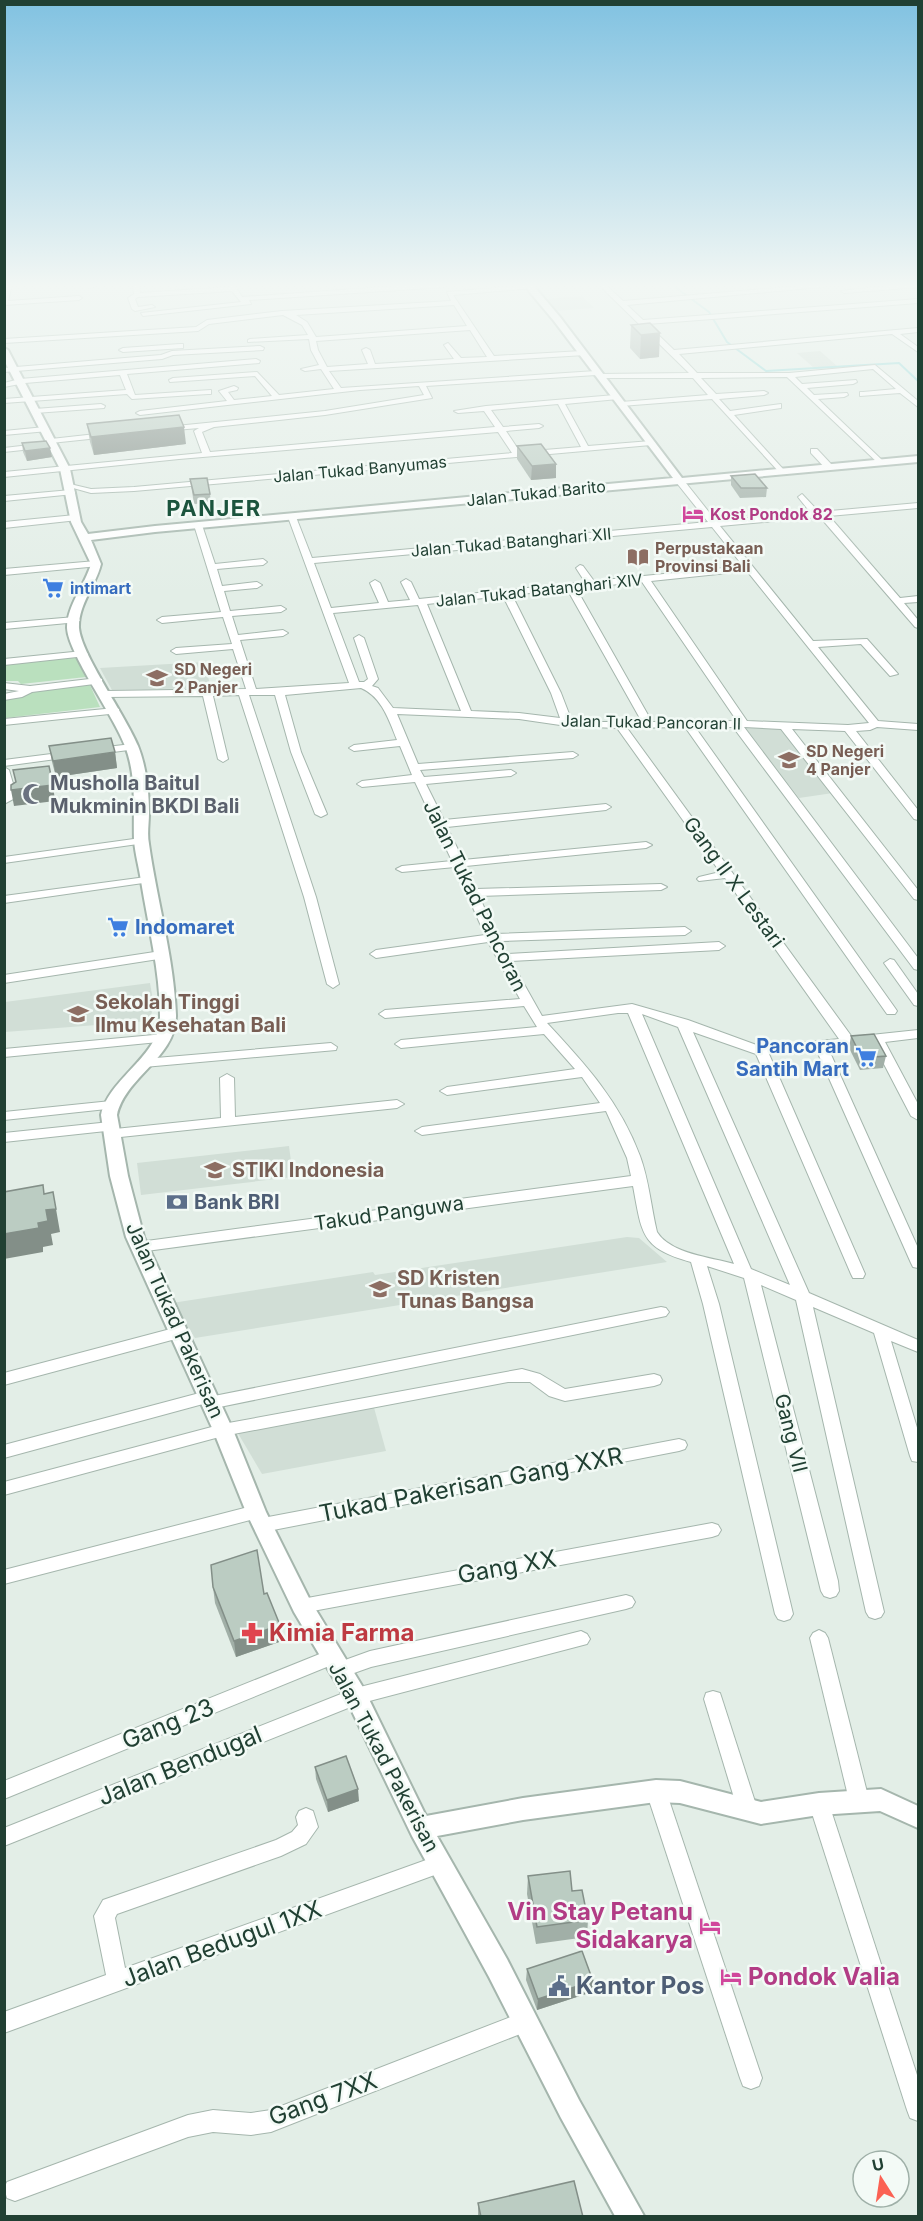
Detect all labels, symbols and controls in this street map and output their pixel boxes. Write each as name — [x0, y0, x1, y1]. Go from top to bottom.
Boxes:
street label: Jalan Tukad Banyumas — [272, 451, 448, 487]
street label: Jalan Tukad Barito — [465, 476, 607, 510]
district label: PANJER — [166, 495, 262, 521]
hotel icon: Kost Pondok 82 — [681, 502, 705, 526]
place label: Kost Pondok 82 — [710, 504, 833, 524]
street label: Jalan Tukad Batanghari XII — [410, 523, 612, 561]
place label: Perpustakaan Provinsi Bali — [655, 538, 763, 576]
library icon: Perpustakaan Provinsi Bali — [626, 545, 650, 569]
street label: Jalan Tukad Batanghari XIV — [435, 569, 643, 611]
supermarket icon: intimart — [41, 576, 65, 600]
place label: intimart — [70, 578, 131, 598]
place label: SD Negeri 2 Panjer — [174, 659, 252, 697]
school or university icon: SD Negeri 2 Panjer — [145, 666, 169, 690]
street label: Jalan Tukad Pancoran II — [561, 710, 741, 734]
place label: SD Negeri 4 Panjer — [806, 741, 884, 779]
school or university icon: SD Negeri 4 Panjer — [777, 748, 801, 772]
place label: Musholla Baitul Mukminin BKDI Bali — [50, 771, 240, 818]
mosque icon: Musholla Baitul Mukminin BKDI Bali — [21, 782, 45, 806]
street label: Jalan Tukad Pancoran — [418, 797, 532, 995]
street label: Gang II X Lestari — [679, 812, 789, 952]
supermarket icon: Indomaret — [106, 915, 130, 939]
place label: Indomaret — [135, 915, 235, 939]
place label: Sekolah Tinggi Ilmu Kesehatan Bali — [95, 990, 286, 1037]
school or university icon: Sekolah Tinggi Ilmu Kesehatan Bali — [66, 1002, 90, 1026]
place label: Pancoran Santih Mart — [736, 1034, 849, 1081]
supermarket icon: Pancoran Santih Mart — [854, 1045, 878, 1069]
school or university icon: STIKI Indonesia — [203, 1158, 227, 1182]
place label: STIKI Indonesia — [232, 1158, 384, 1182]
bank icon: Bank BRI — [165, 1190, 189, 1214]
place label: Bank BRI — [194, 1190, 280, 1214]
street label: Takud Panguwa — [313, 1191, 465, 1235]
street label: Jalan Tukad Pakerisan — [121, 1218, 229, 1422]
place label: SD Kristen Tunas Bangsa — [397, 1266, 534, 1313]
school or university icon: SD Kristen Tunas Bangsa — [368, 1277, 392, 1301]
street label: Gang VII — [770, 1391, 812, 1475]
street label: Tukad Pakerisan Gang XXR — [316, 1441, 625, 1528]
street label: Gang XX — [455, 1544, 559, 1589]
place label: Kimia Farma — [269, 1618, 414, 1647]
pharmacy icon: Kimia Farma — [240, 1621, 264, 1645]
street label: Jalan Tukad Pakerisan — [324, 1658, 444, 1856]
street label: Gang 23 — [118, 1692, 218, 1755]
street label: Jalan Bendugal — [94, 1719, 266, 1812]
street label: Jalan Bedugul 1XX — [118, 1894, 325, 1993]
place label: Vin Stay Petanu Sidakarya — [507, 1897, 693, 1954]
hotel icon: Vin Stay Petanu Sidakarya — [698, 1914, 722, 1938]
place label: Pondok Valia — [748, 1962, 900, 1991]
hotel icon: Pondok Valia — [719, 1965, 743, 1989]
place label: Kantor Pos — [576, 1971, 704, 2000]
public building icon: Kantor Pos — [547, 1974, 571, 1998]
street label: Gang 7XX — [265, 2066, 381, 2132]
north arrow — [851, 2149, 911, 2209]
text: U — [870, 2153, 886, 2175]

